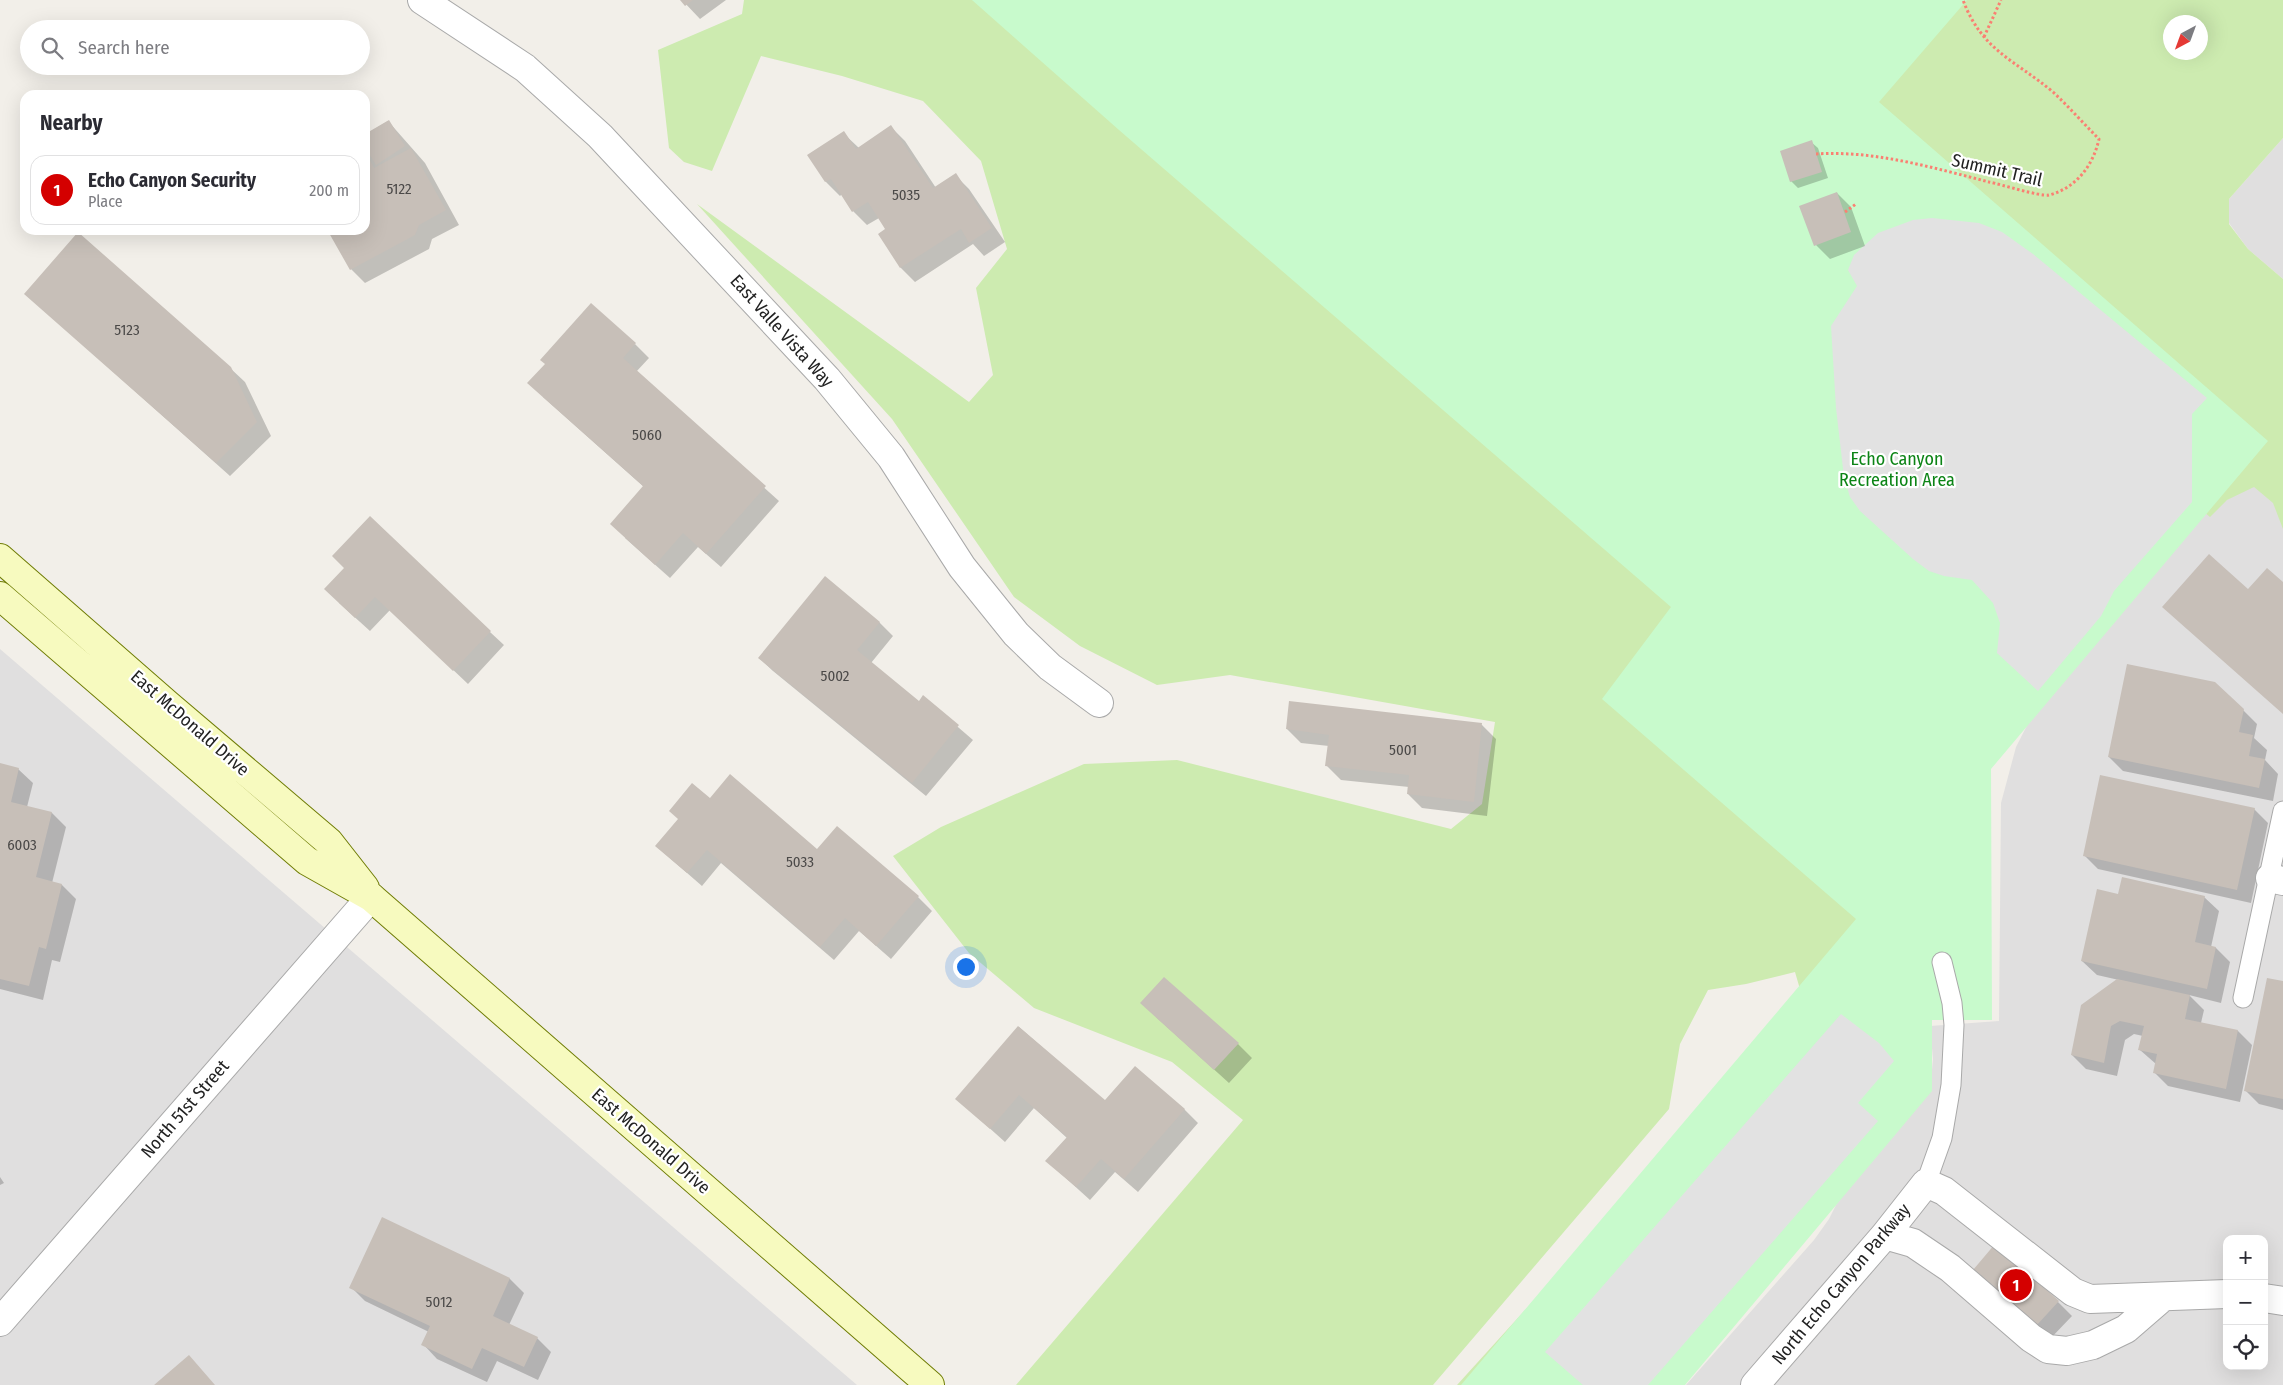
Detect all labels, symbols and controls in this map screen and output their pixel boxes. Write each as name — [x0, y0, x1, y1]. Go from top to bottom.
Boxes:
north arrow — [2163, 15, 2208, 60]
search box — [20, 20, 370, 75]
icon: search — [38, 34, 66, 62]
text: Search here — [78, 36, 170, 59]
text: Nearby — [40, 110, 102, 136]
street label: Summit Trail — [1950, 149, 2045, 191]
text: Echo Canyon Security — [88, 169, 256, 192]
house number: 5122 — [386, 180, 412, 198]
text: 1 — [54, 181, 60, 200]
text: 200 m — [309, 181, 349, 200]
house number: 5035 — [892, 186, 920, 204]
text: Place — [88, 192, 123, 211]
street label: East Valle Vista Way — [726, 270, 838, 392]
house number: 5123 — [114, 321, 140, 339]
house number: 5060 — [632, 426, 662, 444]
park label: Echo Canyon Recreation Area — [1839, 448, 1955, 491]
street label: East McDonald Drive — [126, 666, 254, 781]
house number: 5002 — [821, 667, 850, 685]
house number: 5001 — [1389, 741, 1417, 759]
house number: 6003 — [7, 836, 37, 854]
house number: 5033 — [786, 853, 814, 871]
your location — [953, 954, 979, 980]
street label: North 51st Street — [136, 1055, 234, 1163]
street label: East McDonald Drive — [587, 1084, 715, 1199]
street label: North Echo Canyon Parkway — [1767, 1199, 1915, 1369]
map controls — [2223, 1235, 2268, 1370]
button: + — [2223, 1235, 2268, 1280]
pin: 1 — [2000, 1266, 2032, 1304]
button: − — [2223, 1280, 2268, 1325]
house number: 5012 — [426, 1293, 453, 1311]
button: locate — [2223, 1325, 2268, 1370]

